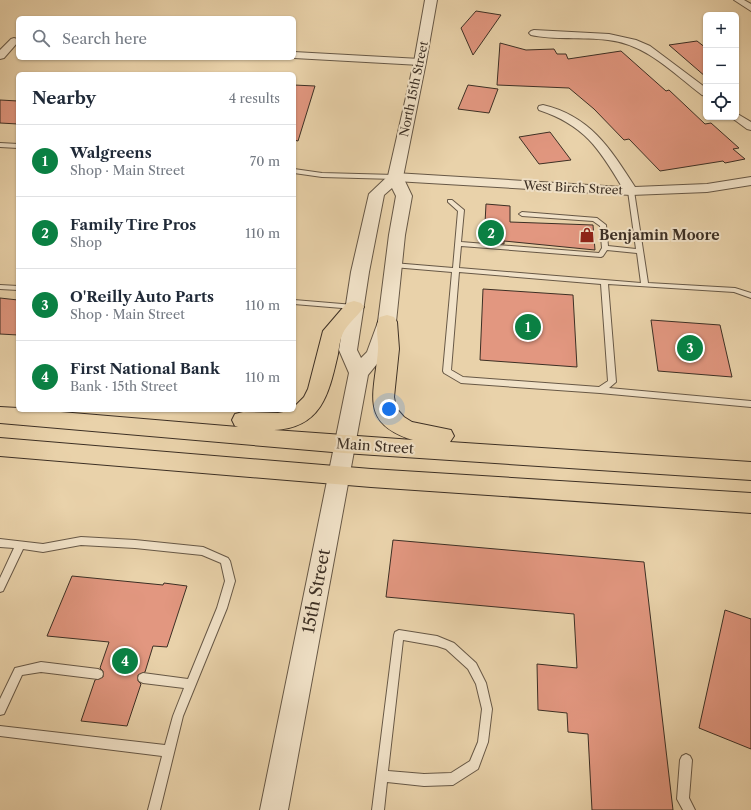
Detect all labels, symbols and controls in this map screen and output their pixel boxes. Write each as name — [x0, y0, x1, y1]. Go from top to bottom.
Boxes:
map controls — [703, 12, 739, 120]
button: + — [703, 12, 739, 48]
search box — [16, 16, 296, 60]
icon: search — [30, 27, 52, 49]
text: Search here — [62, 29, 147, 48]
street label: North 15th Street — [396, 39, 431, 138]
button: − — [703, 48, 739, 84]
button: locate — [703, 84, 739, 120]
text: Nearby — [32, 88, 96, 108]
text: 4 results — [229, 90, 280, 106]
text: Walgreens — [70, 143, 152, 162]
text: 1 — [42, 153, 48, 169]
text: 70 m — [250, 153, 280, 169]
text: Shop · Main Street — [70, 162, 185, 178]
street label: West Birch Street — [522, 177, 624, 198]
text: Family Tire Pros — [70, 215, 196, 234]
pin: 2 — [478, 218, 504, 248]
text: 2 — [41, 225, 49, 241]
text: 110 m — [245, 225, 280, 241]
shop icon: Benjamin Moore — [578, 226, 596, 244]
place label: Benjamin Moore — [599, 226, 720, 244]
text: Shop — [70, 234, 102, 250]
text: O'Reilly Auto Parts — [70, 287, 214, 306]
text: 3 — [41, 297, 49, 313]
text: 110 m — [245, 297, 280, 313]
text: Shop · Main Street — [70, 306, 185, 322]
pin: 1 — [515, 312, 541, 342]
pin: 3 — [677, 333, 703, 363]
text: First National Bank — [70, 359, 220, 378]
text: 4 — [41, 369, 49, 385]
text: 110 m — [245, 369, 280, 385]
text: Bank · 15th Street — [70, 378, 177, 394]
your location — [379, 399, 399, 419]
street label: Main Street — [336, 434, 415, 458]
street label: 15th Street — [298, 547, 334, 635]
pin: 4 — [112, 646, 138, 676]

